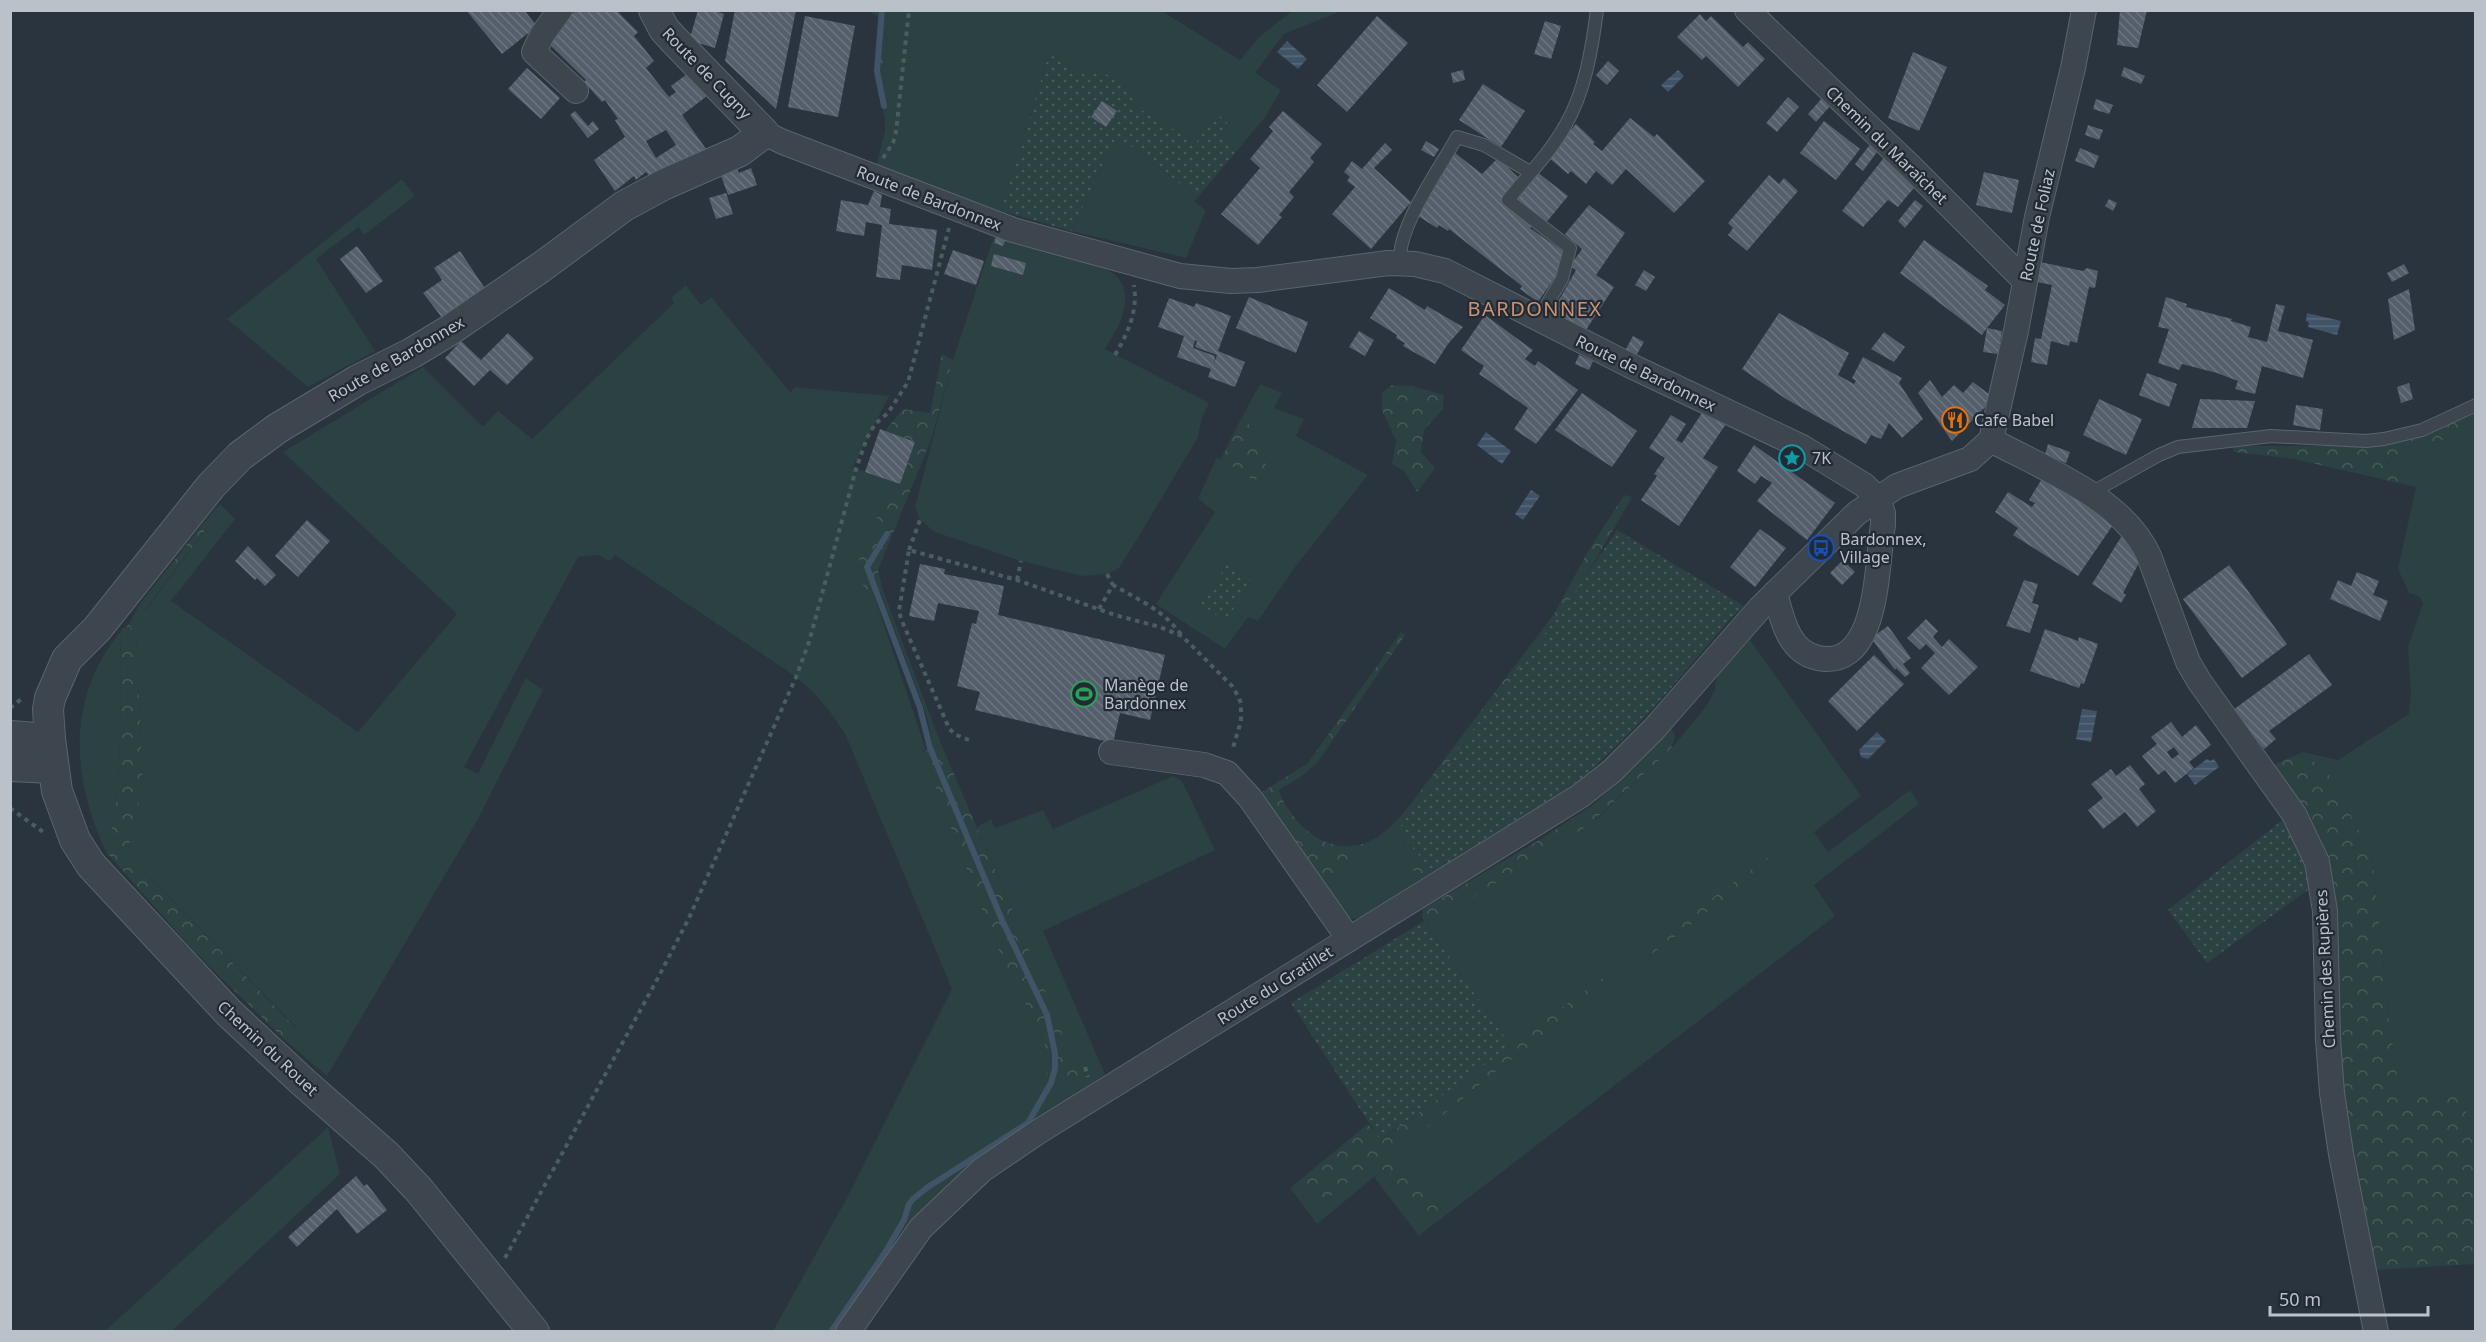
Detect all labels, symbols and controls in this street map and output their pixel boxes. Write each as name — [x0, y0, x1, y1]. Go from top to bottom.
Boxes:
street label: Route de Cugny — [658, 22, 757, 124]
street label: Chemin du Maraîchet — [1821, 81, 1953, 209]
street label: Route de Bardonnex — [853, 160, 1005, 236]
street label: Route de Foliaz — [2014, 167, 2060, 283]
district label: BARDONNEX — [1467, 295, 1603, 322]
street label: Route de Bardonnex — [324, 311, 468, 407]
street label: Route de Bardonnex — [1572, 329, 1720, 417]
restaurant icon: Cafe Babel — [1940, 405, 1970, 435]
place label: Cafe Babel — [1974, 409, 2054, 431]
place icon: 7K — [1777, 443, 1807, 473]
place label: 7K — [1812, 447, 1831, 469]
place label: Bardonnex, Village — [1840, 528, 1926, 568]
bus stop icon: Bardonnex, Village — [1806, 533, 1836, 563]
place label: Manège de Bardonnex — [1104, 674, 1188, 714]
sports icon: Manège de Bardonnex — [1069, 679, 1099, 709]
street label: Chemin des Rupières — [2310, 889, 2340, 1049]
street label: Route du Gratillet — [1213, 941, 1337, 1029]
street label: Chemin du Rouet — [213, 995, 323, 1101]
scale bar — [2270, 1279, 2428, 1317]
text: 50 m — [2279, 1287, 2321, 1311]

